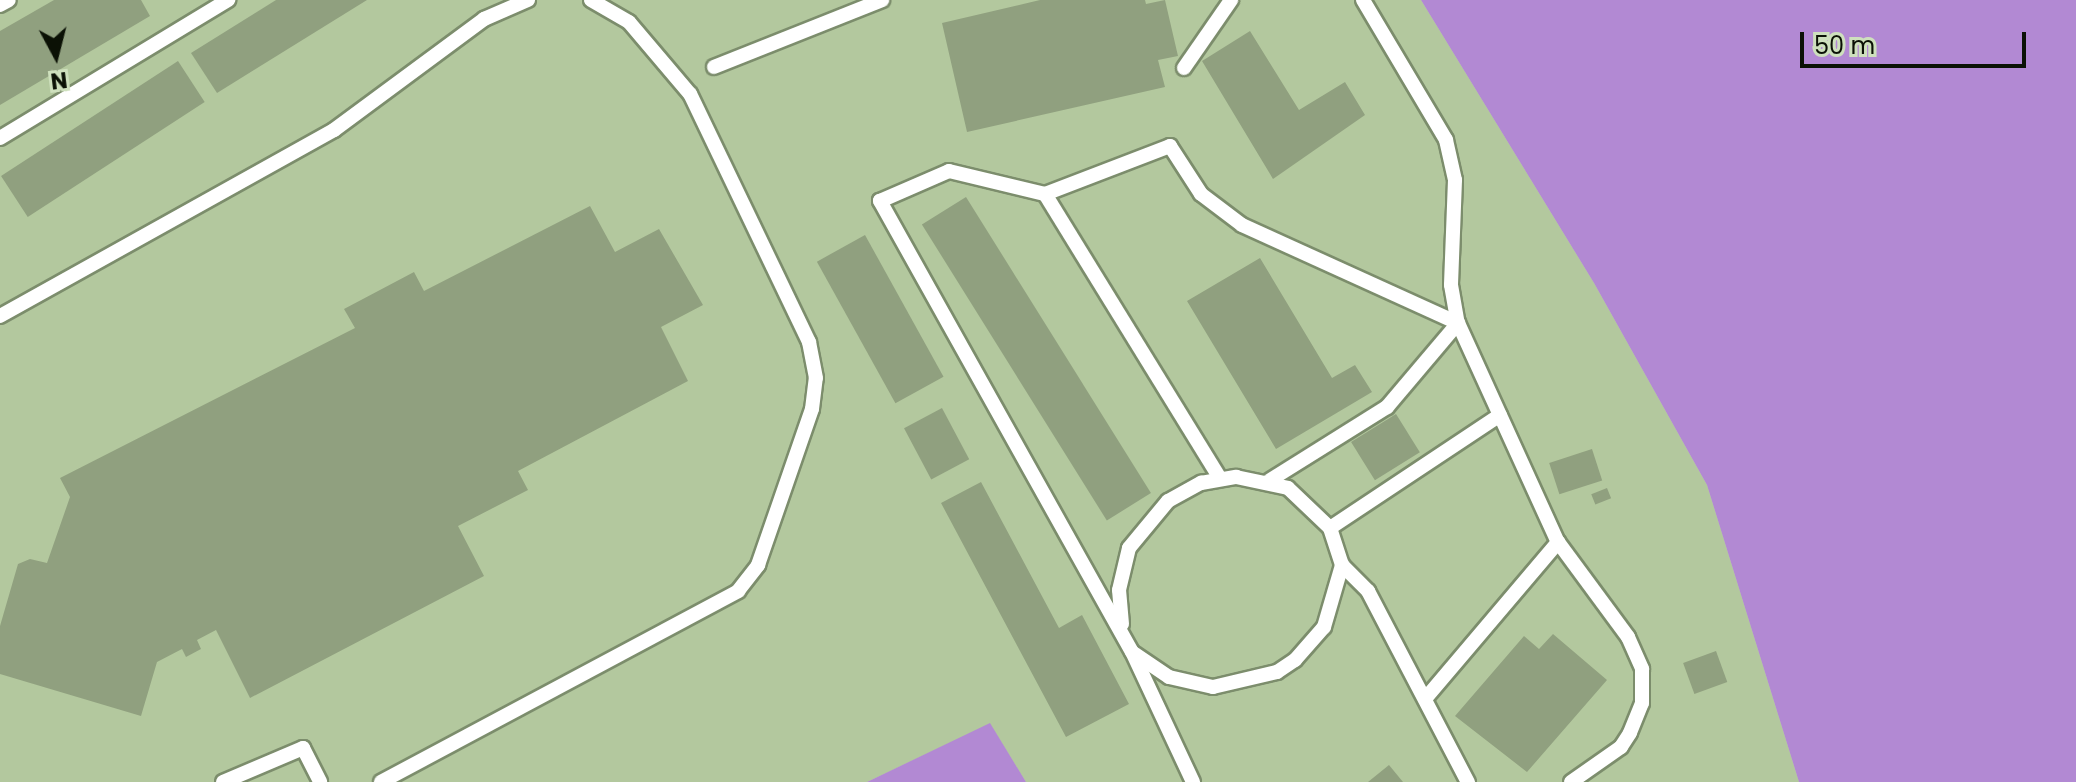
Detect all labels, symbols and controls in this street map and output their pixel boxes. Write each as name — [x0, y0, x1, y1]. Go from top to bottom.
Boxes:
north arrow — [16, 16, 96, 96]
scale bar — [1804, 16, 2030, 66]
text: 50 m — [1814, 29, 1875, 62]
text: N — [49, 64, 69, 97]

